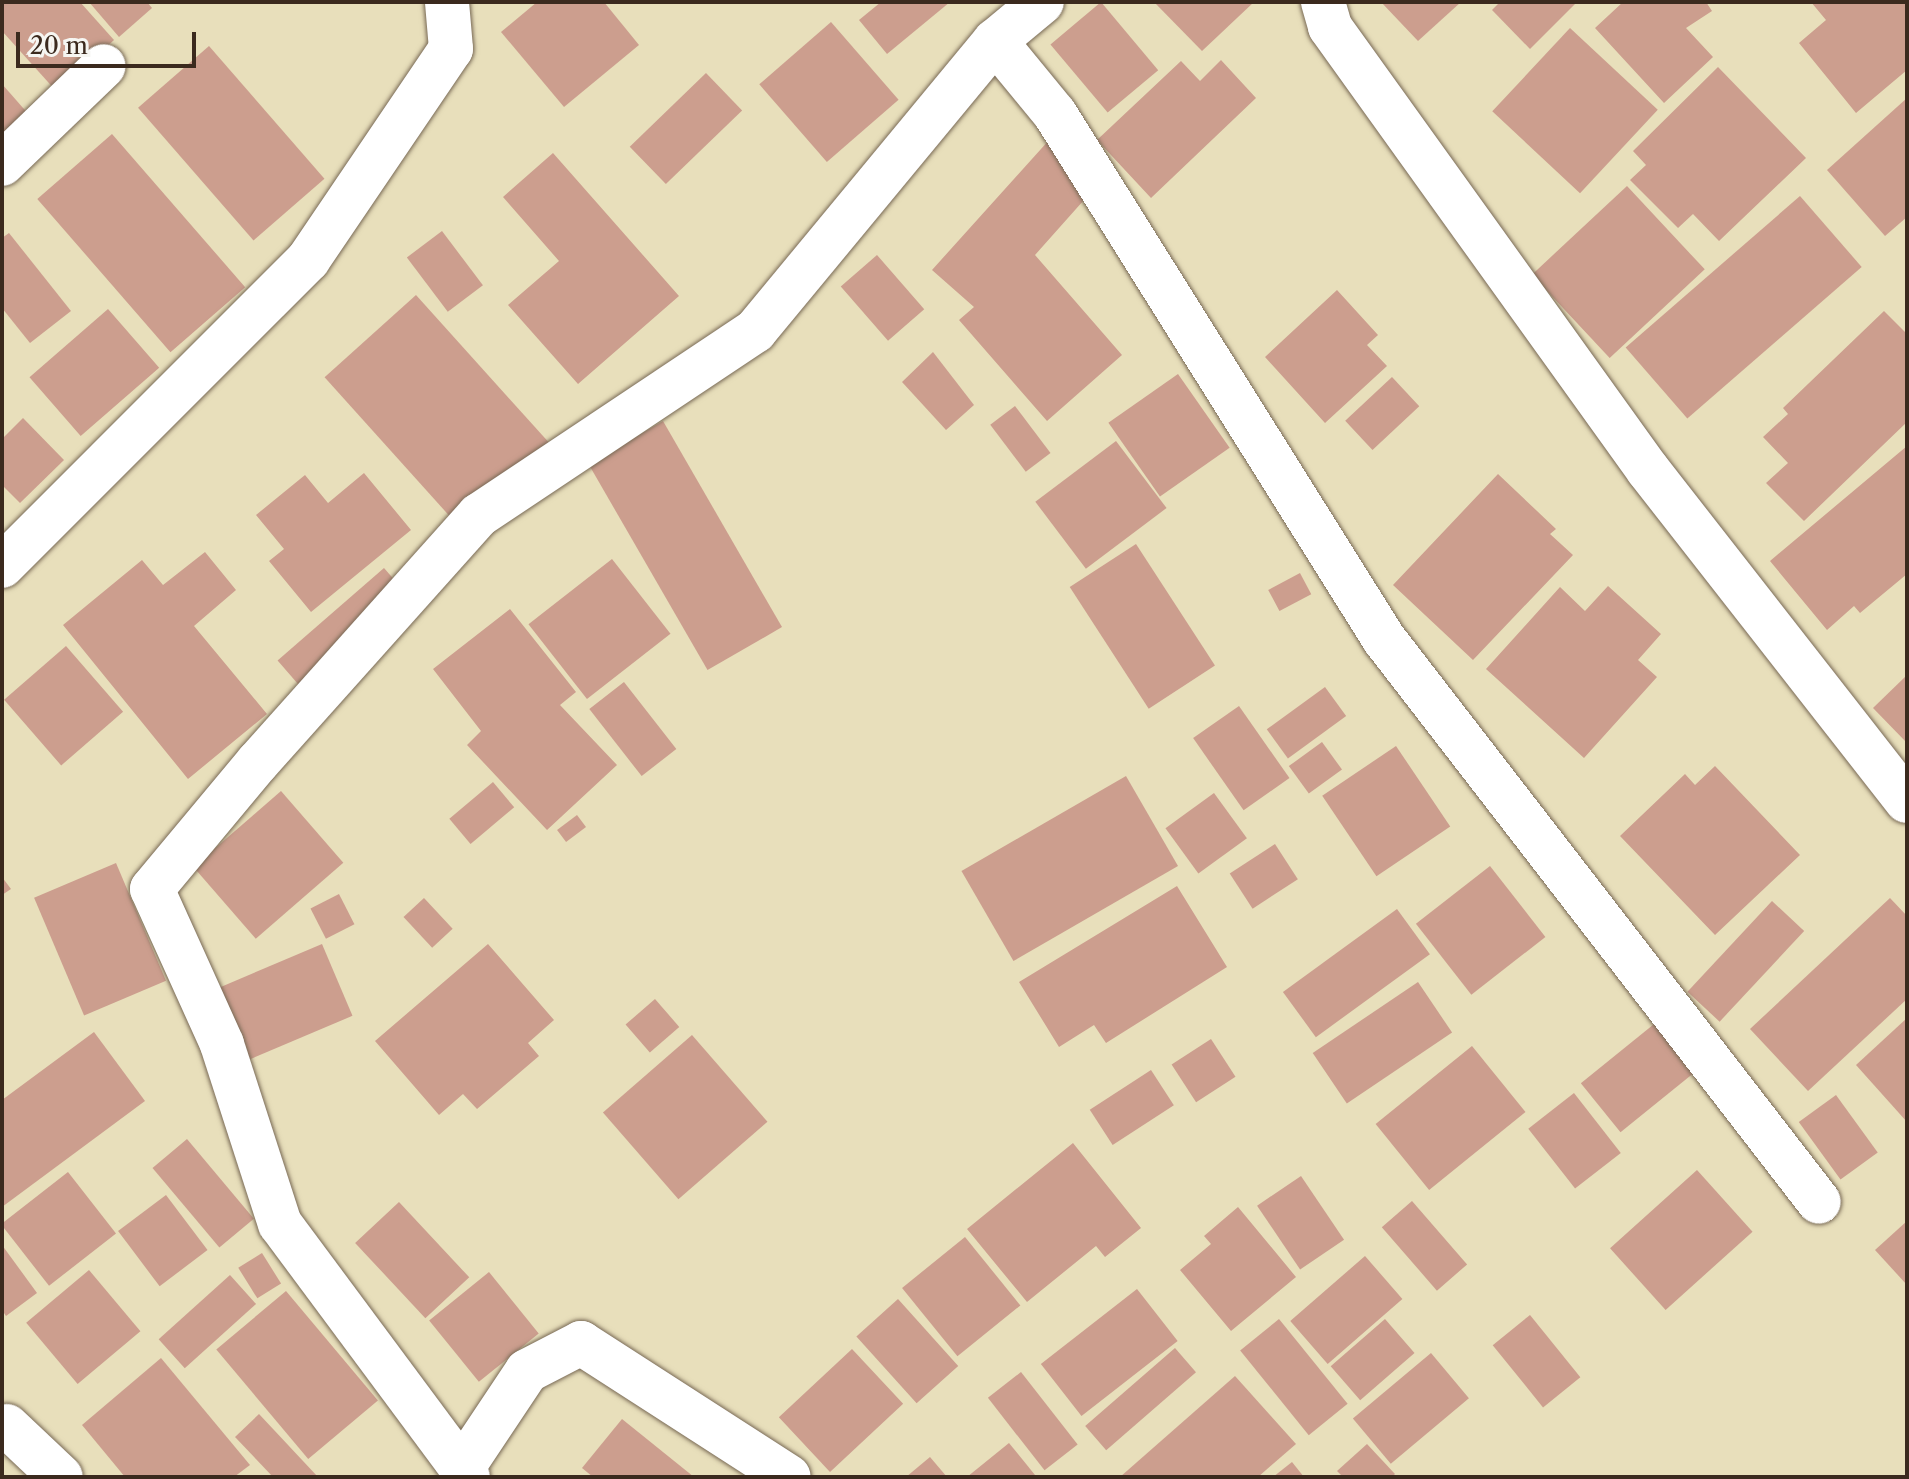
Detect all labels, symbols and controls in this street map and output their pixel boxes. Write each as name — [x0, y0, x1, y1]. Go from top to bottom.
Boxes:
scale bar — [20, 16, 200, 66]
text: 20 m — [30, 31, 88, 60]

